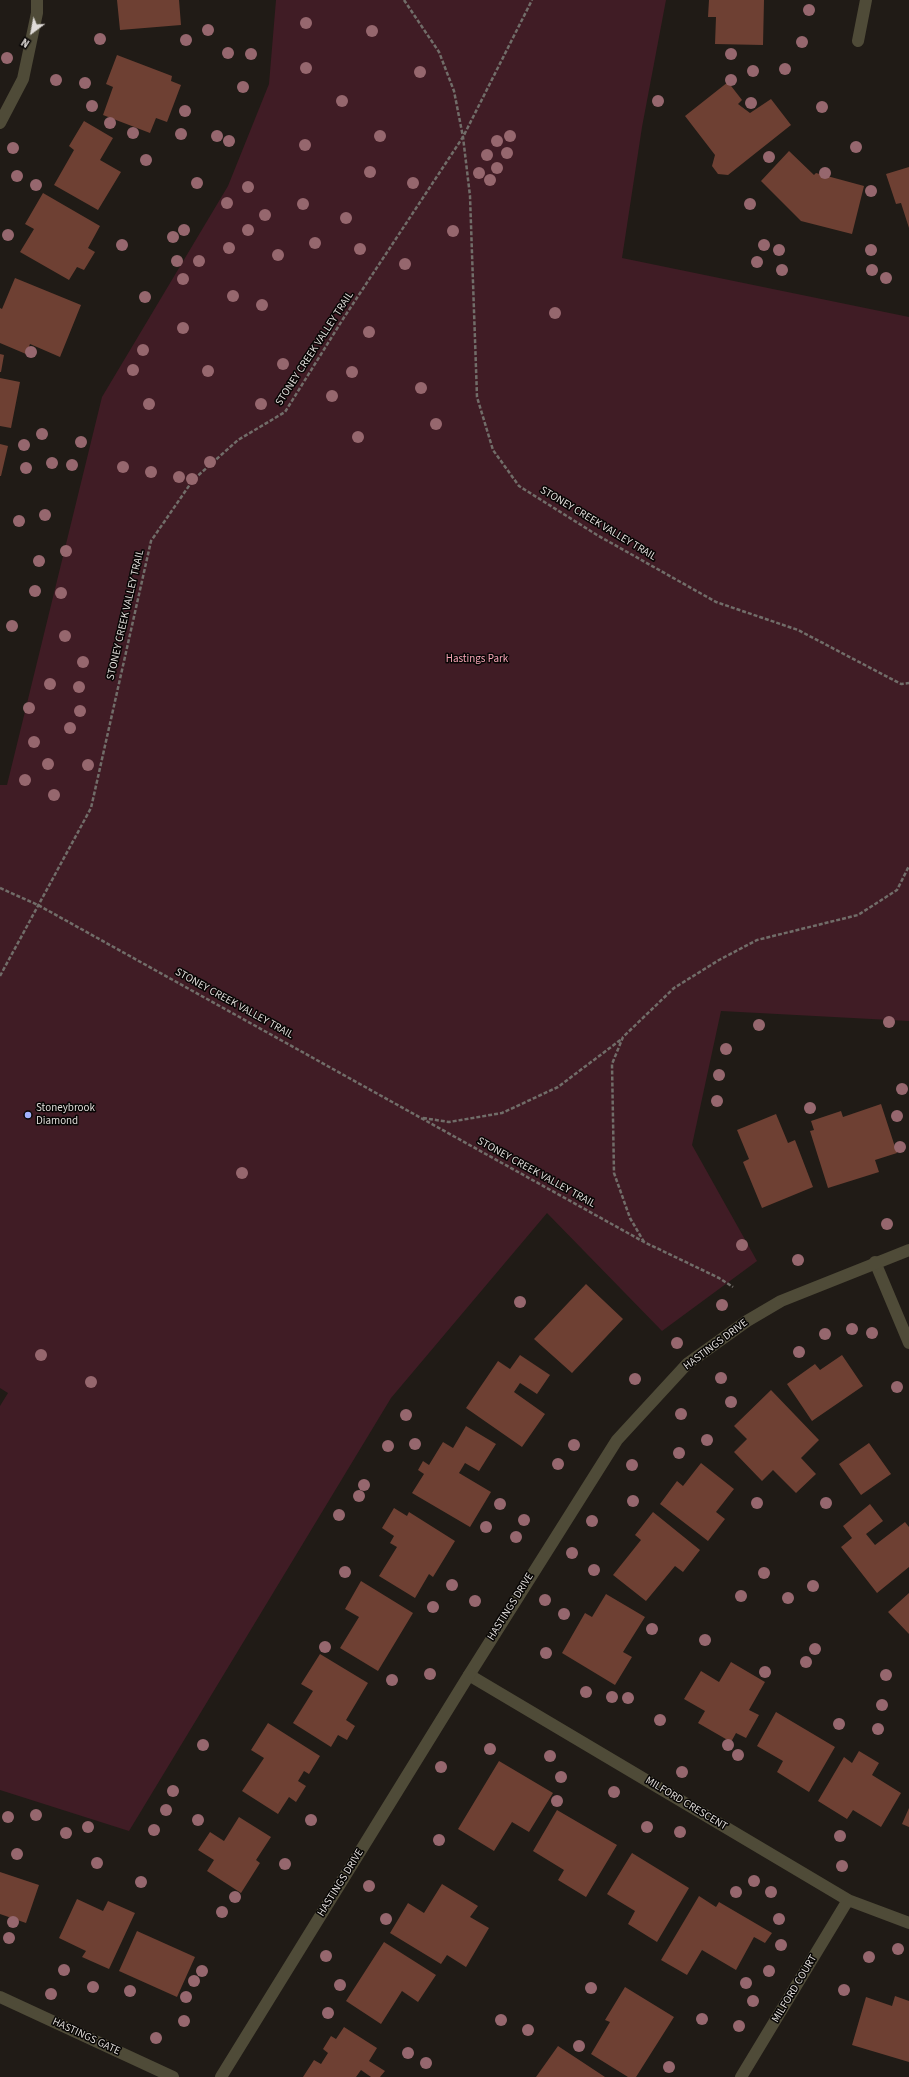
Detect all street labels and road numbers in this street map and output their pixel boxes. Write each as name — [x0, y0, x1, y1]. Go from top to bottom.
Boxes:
street label: STONEY CREEK VALLEY TRAIL — [273, 289, 357, 409]
street label: STONEY CREEK VALLEY TRAIL — [537, 484, 659, 564]
street label: STONEY CREEK VALLEY TRAIL — [105, 549, 147, 681]
street label: STONEY CREEK VALLEY TRAIL — [172, 966, 296, 1042]
street label: STONEY CREEK VALLEY TRAIL — [474, 1135, 598, 1211]
street label: HASTINGS DRIVE — [681, 1317, 751, 1373]
street label: HASTINGS DRIVE — [485, 1571, 537, 1643]
street label: MILFORD CRESCENT — [643, 1774, 729, 1834]
street label: HASTINGS DRIVE — [315, 1847, 367, 1919]
street label: MILFORD COURT — [770, 1953, 820, 2025]
street label: HASTINGS GATE — [50, 2016, 122, 2058]

